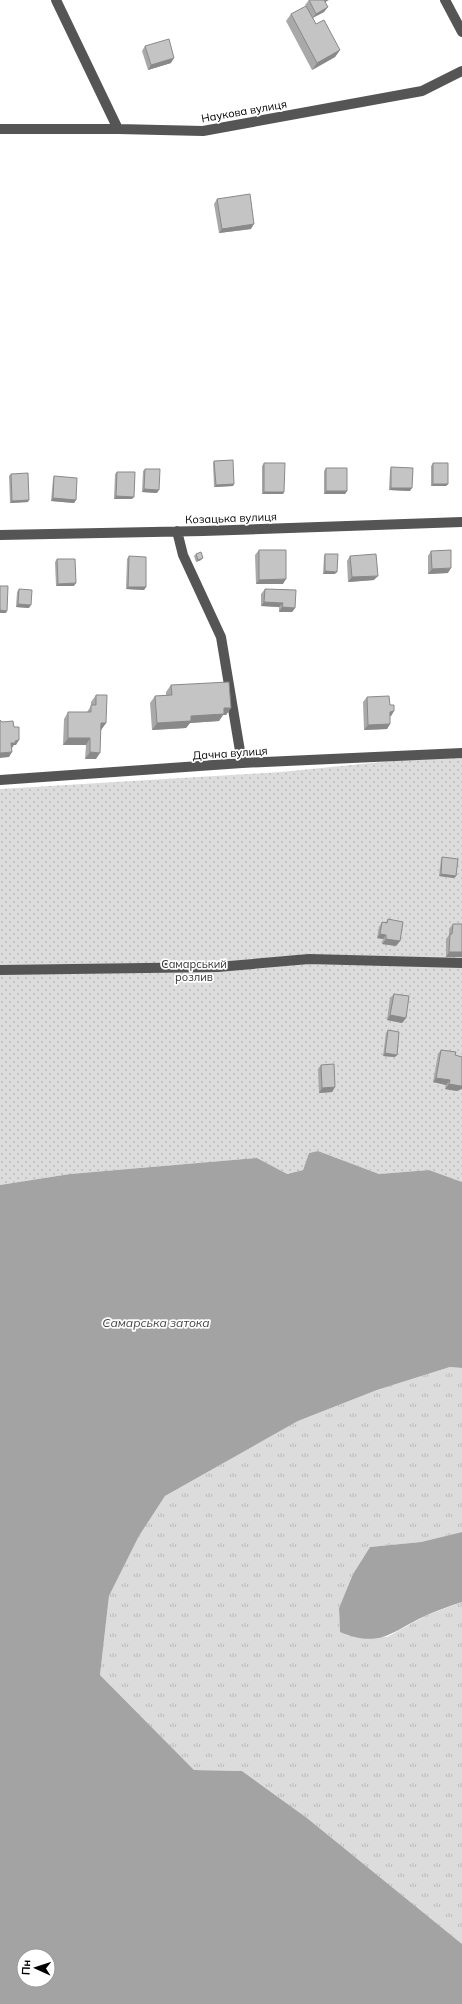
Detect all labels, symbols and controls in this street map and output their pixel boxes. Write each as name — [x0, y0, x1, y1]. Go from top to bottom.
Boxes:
street label: Наукова вулиця — [200, 97, 288, 125]
street label: Козацька вулиця — [185, 509, 277, 527]
street label: Дачна вулиця — [192, 743, 268, 763]
park label: Самарський розлив — [161, 957, 227, 984]
water label: Самарська затока — [102, 1315, 210, 1330]
north arrow — [16, 1948, 56, 1988]
text: Пн — [19, 1959, 33, 1975]

